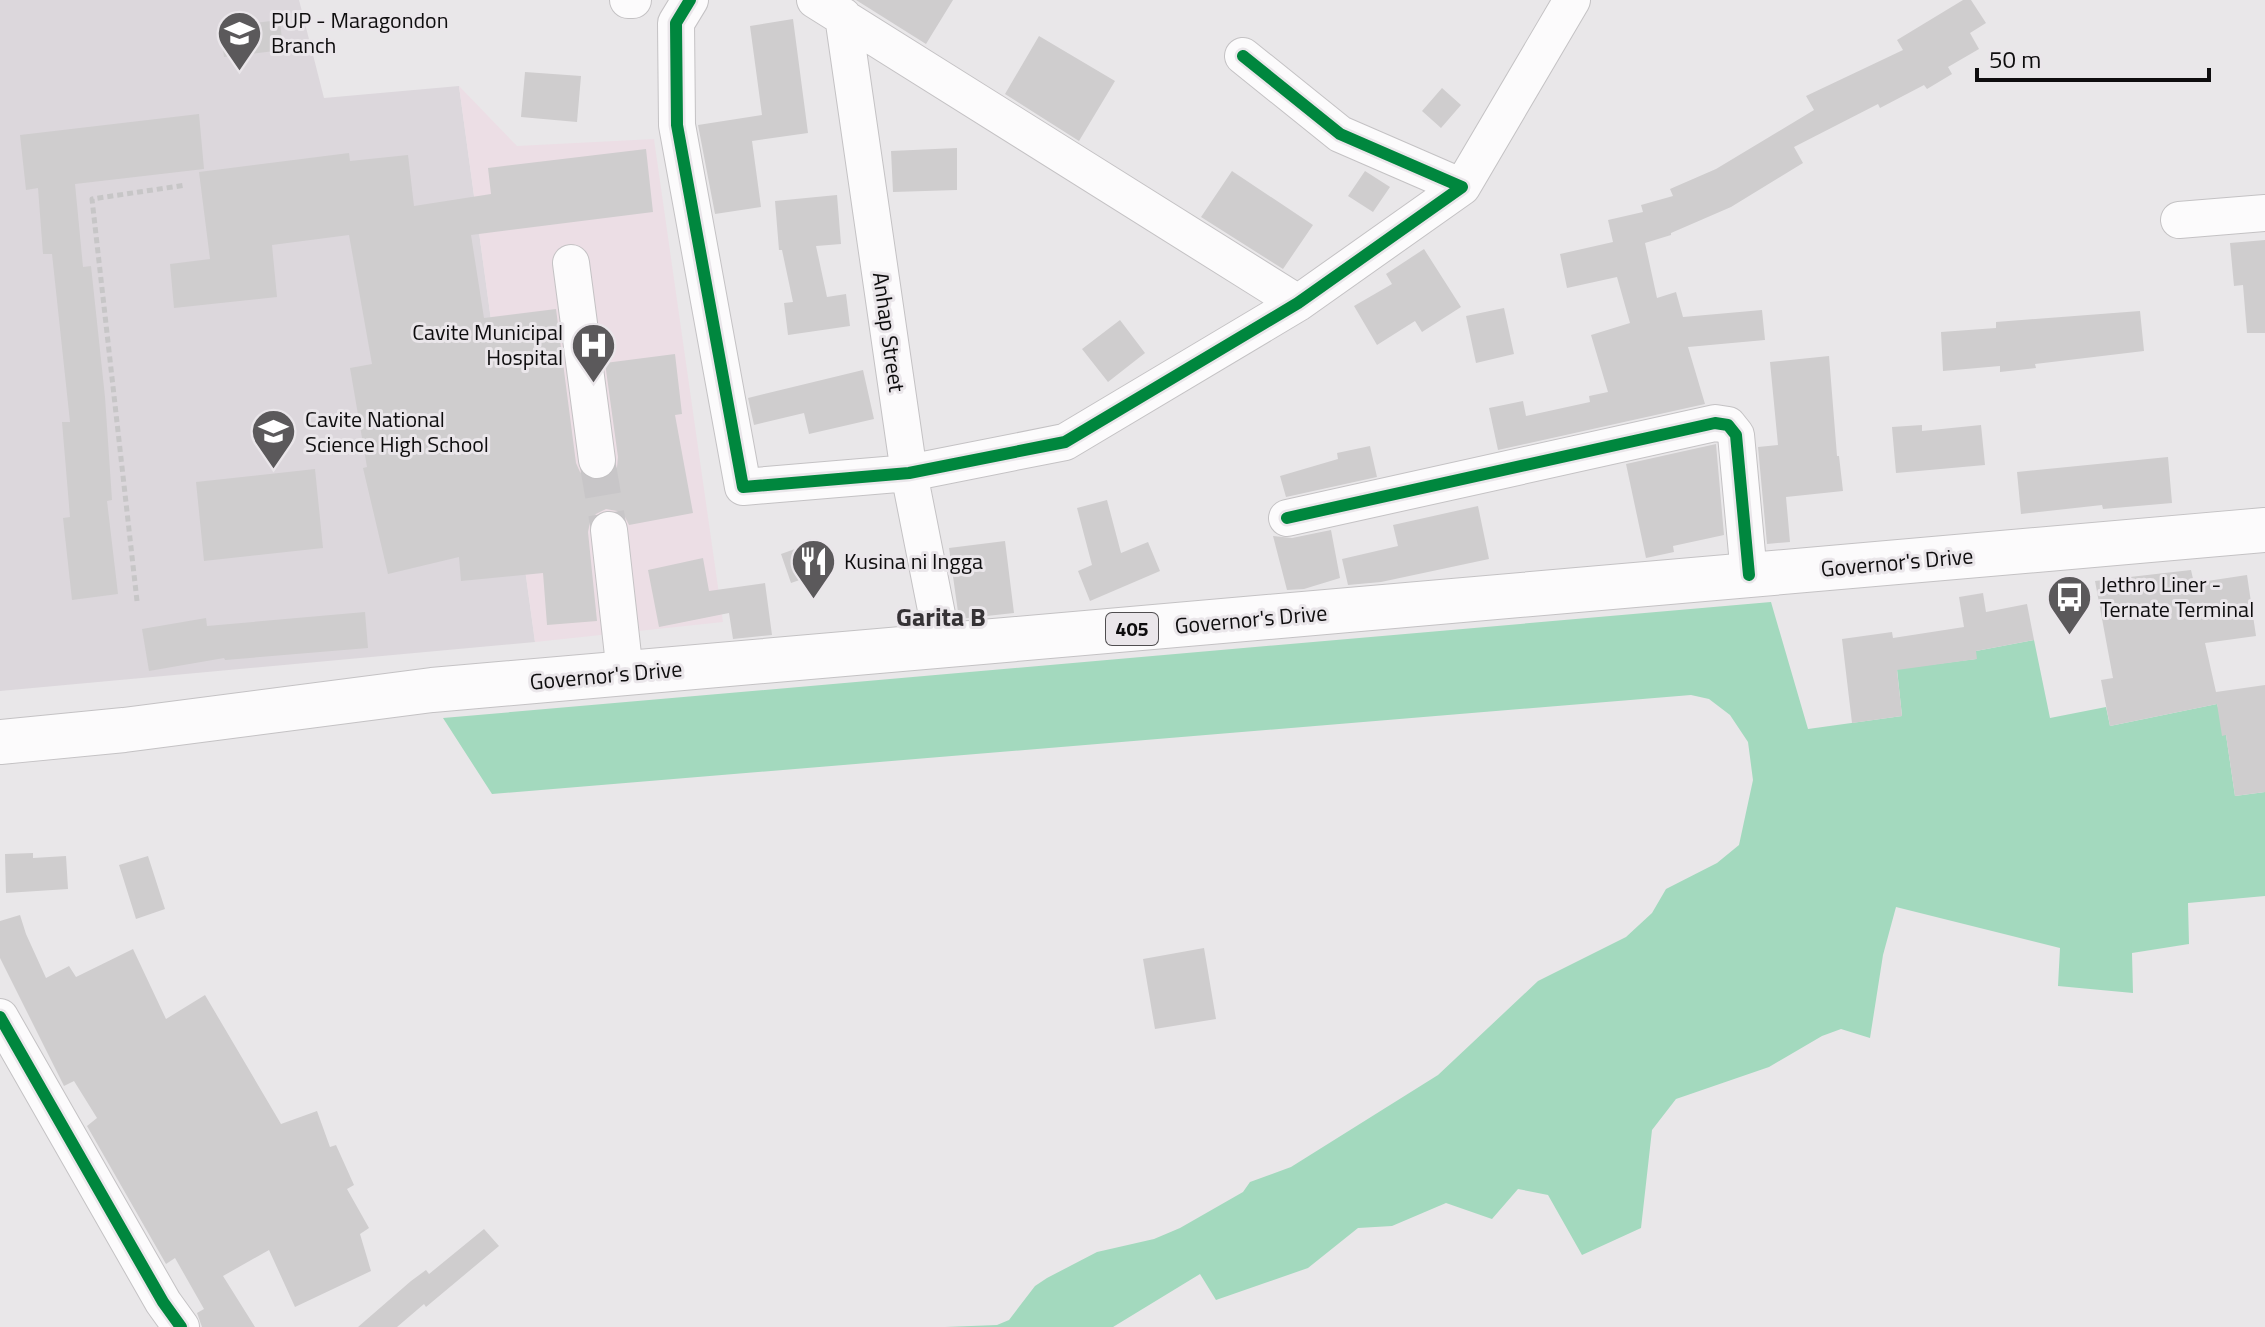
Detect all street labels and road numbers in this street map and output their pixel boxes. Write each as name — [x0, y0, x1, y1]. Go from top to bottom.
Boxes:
street label: Anhap Street — [864, 270, 914, 395]
street label: Governor's Drive — [1819, 538, 1975, 586]
street label: Governor's Drive — [1173, 595, 1329, 643]
road number: 405 — [1106, 613, 1158, 645]
street label: Governor's Drive — [528, 651, 684, 699]

